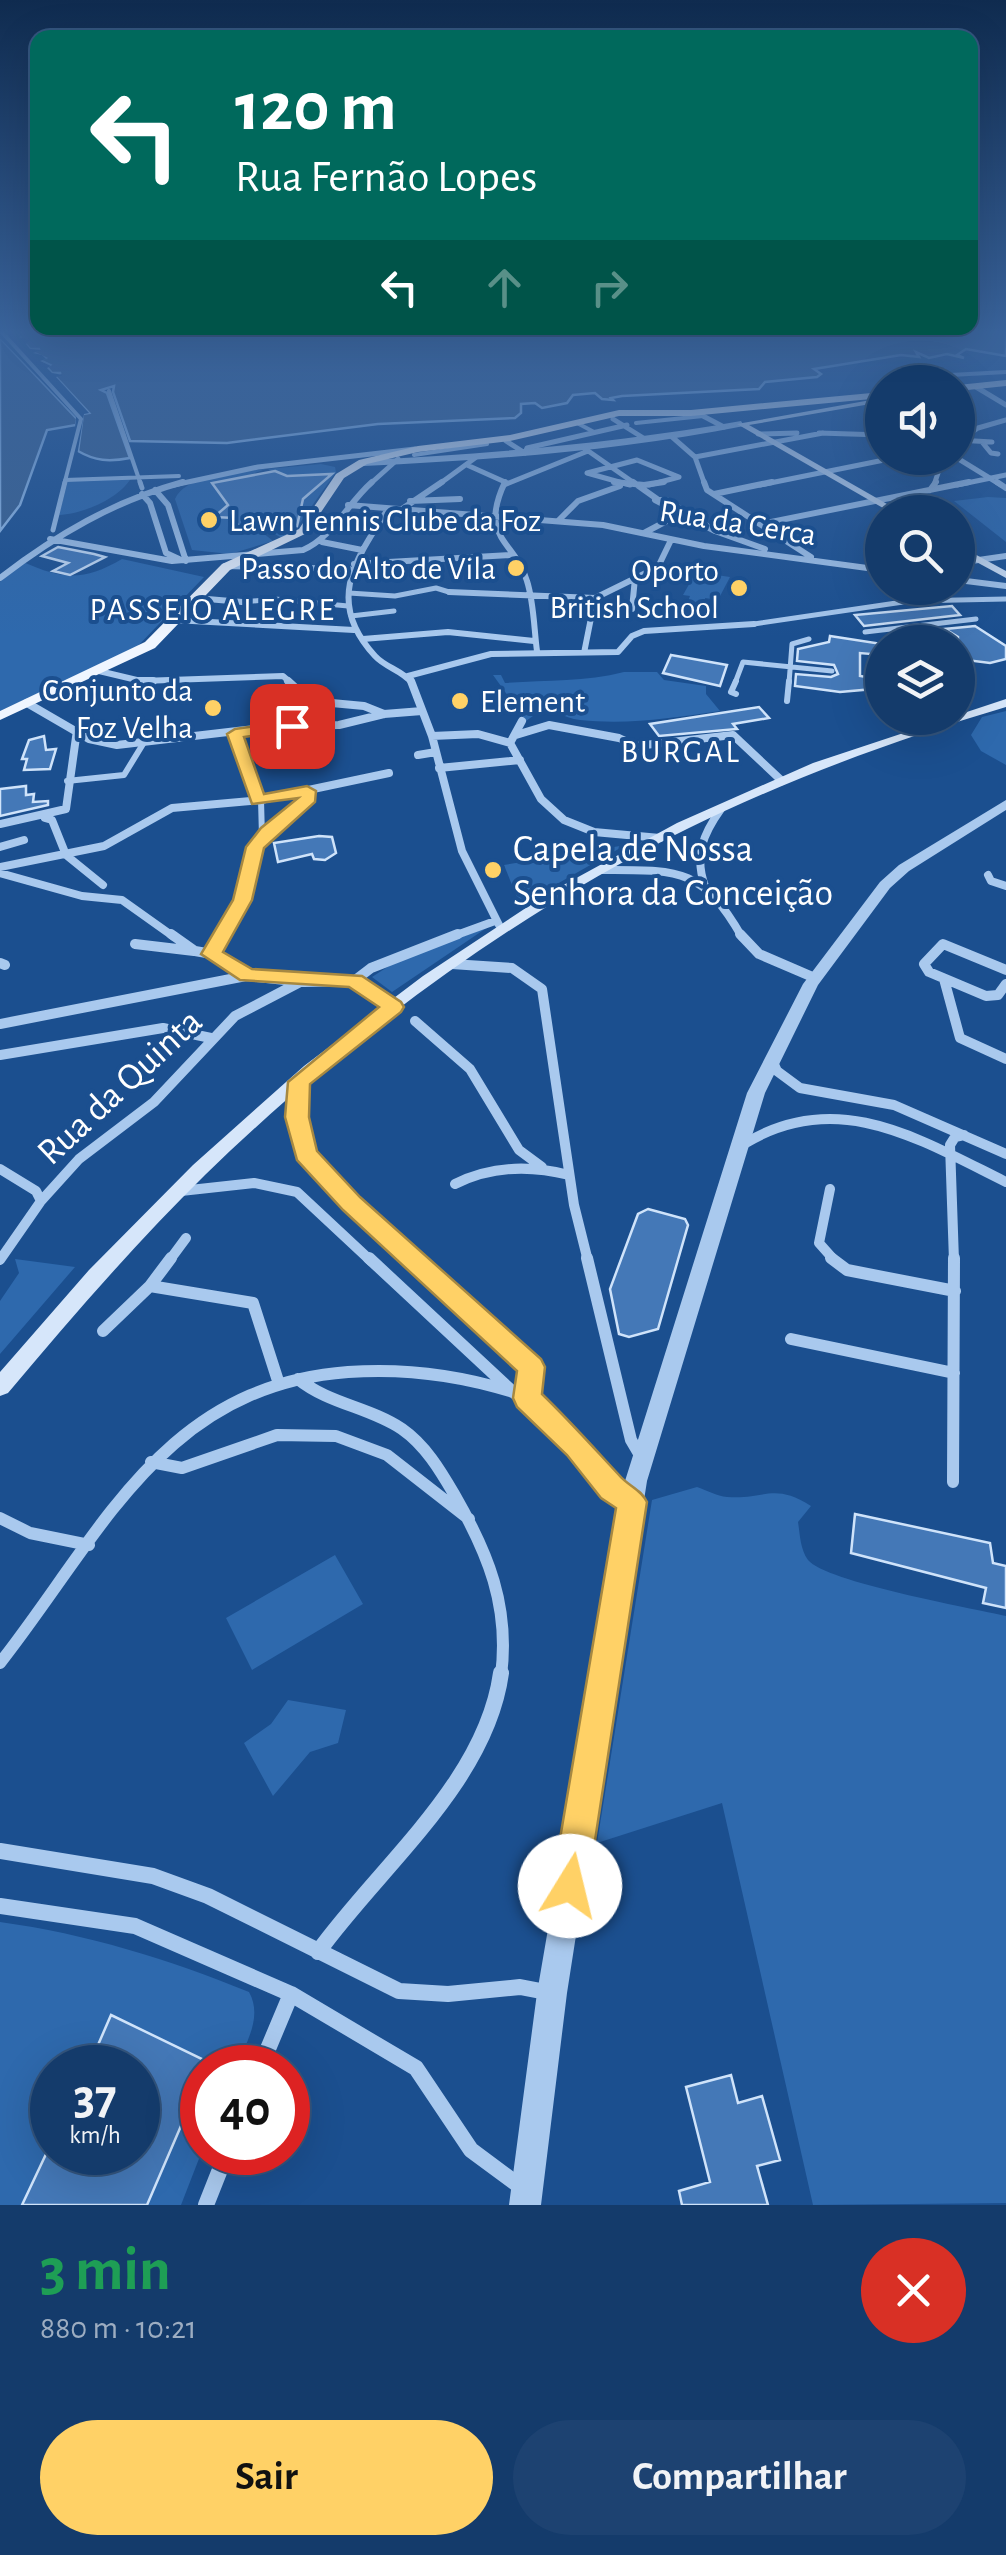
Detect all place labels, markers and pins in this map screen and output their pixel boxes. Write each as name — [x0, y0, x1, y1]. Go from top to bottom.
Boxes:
place label: Lawn Tennis Clube da Foz — [229, 505, 541, 537]
marker: Lawn Tennis Clube da Foz — [198, 509, 220, 531]
place label: Passo do Alto de Vila — [241, 553, 496, 585]
place label: Oporto British School — [550, 555, 719, 624]
marker: Passo do Alto de Vila — [505, 557, 527, 579]
marker: Oporto British School — [728, 577, 750, 599]
place label: Conjunto da Foz Velha — [42, 675, 193, 744]
pin — [250, 684, 335, 769]
place label: Element — [480, 686, 585, 718]
marker: Element — [449, 690, 471, 712]
marker: Conjunto da Foz Velha — [202, 697, 224, 719]
place label: Capela de Nossa Senhora da Conceição — [513, 831, 833, 913]
marker: Capela de Nossa Senhora da Conceição — [482, 859, 504, 881]

